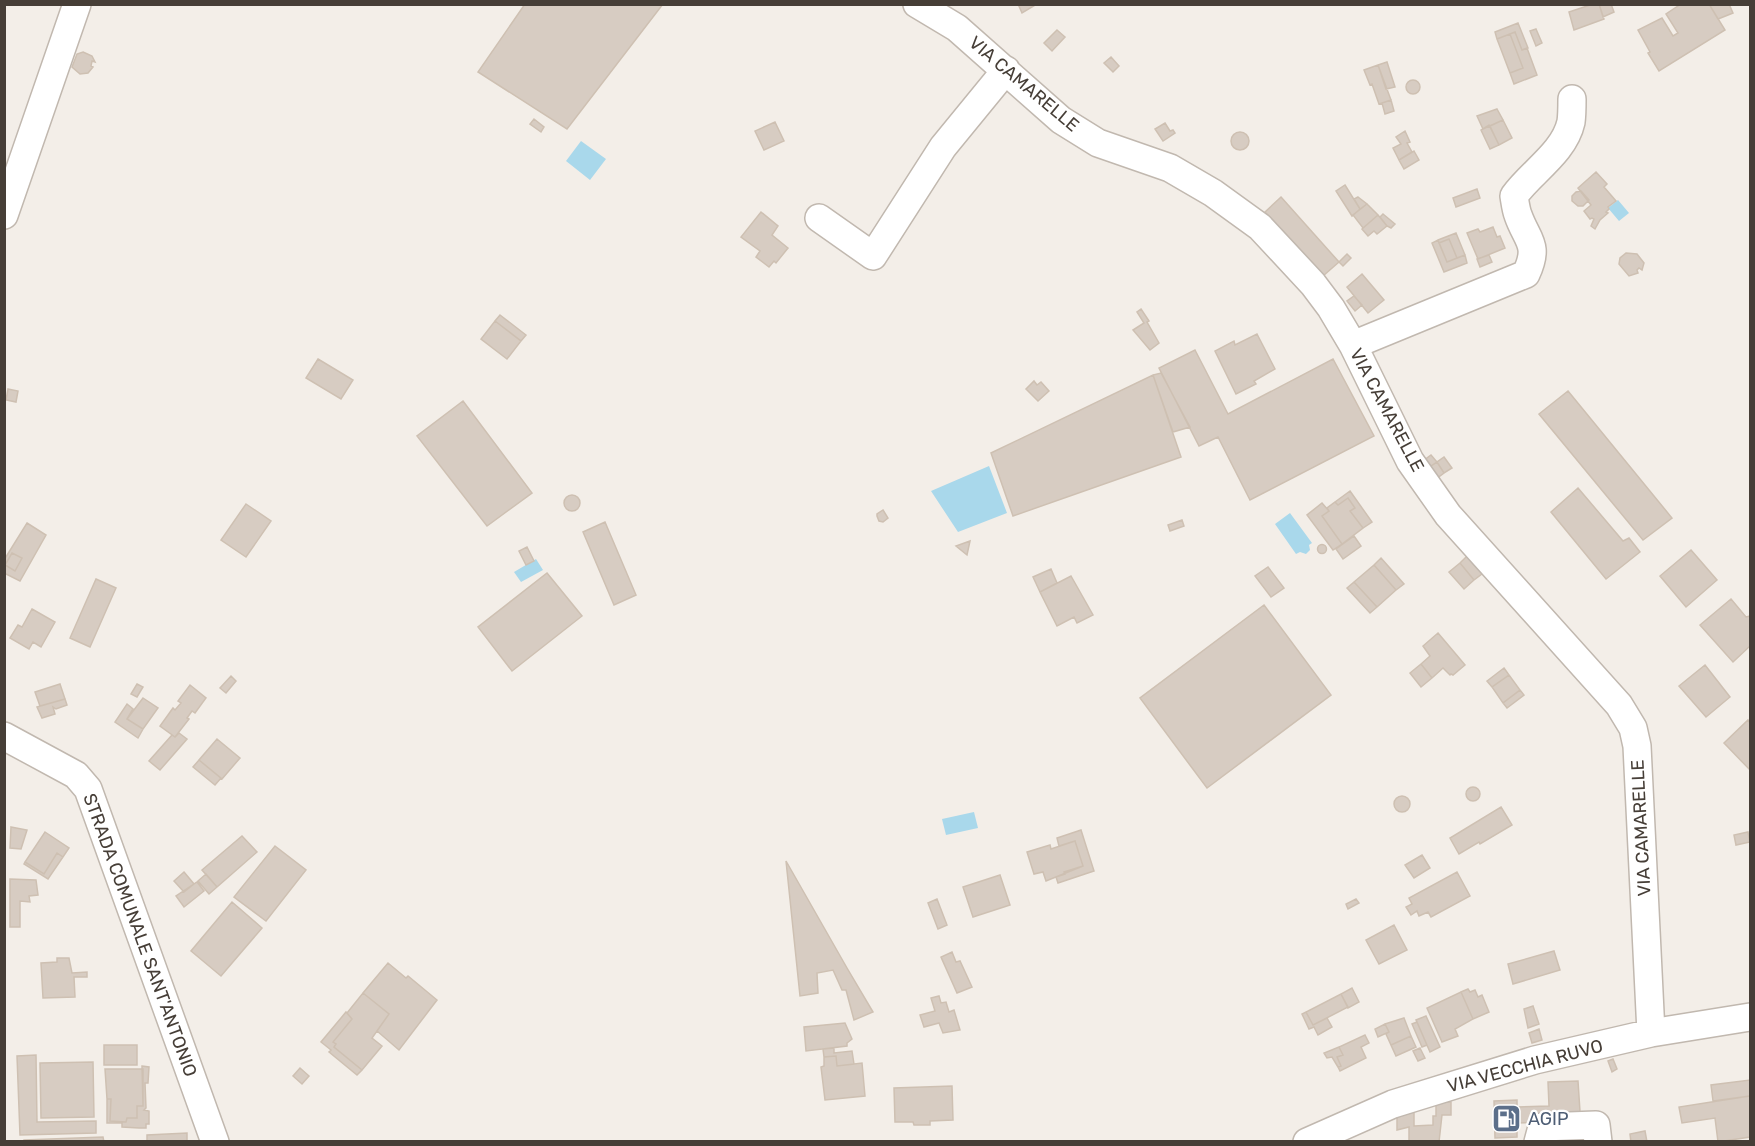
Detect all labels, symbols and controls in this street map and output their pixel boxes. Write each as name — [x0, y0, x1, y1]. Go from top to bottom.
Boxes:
street label: VIA CAMARELLE — [965, 32, 1083, 136]
street label: VIA CAMARELLE — [1345, 344, 1429, 476]
street label: VIA CAMARELLE — [1626, 759, 1656, 897]
street label: STRADA COMUNALE SANT'ANTONIO — [78, 790, 202, 1080]
street label: VIA VECCHIA RUVO — [1445, 1035, 1605, 1097]
fuel station icon: AGIP — [1491, 1103, 1523, 1135]
place label: AGIP — [1528, 1108, 1569, 1130]

